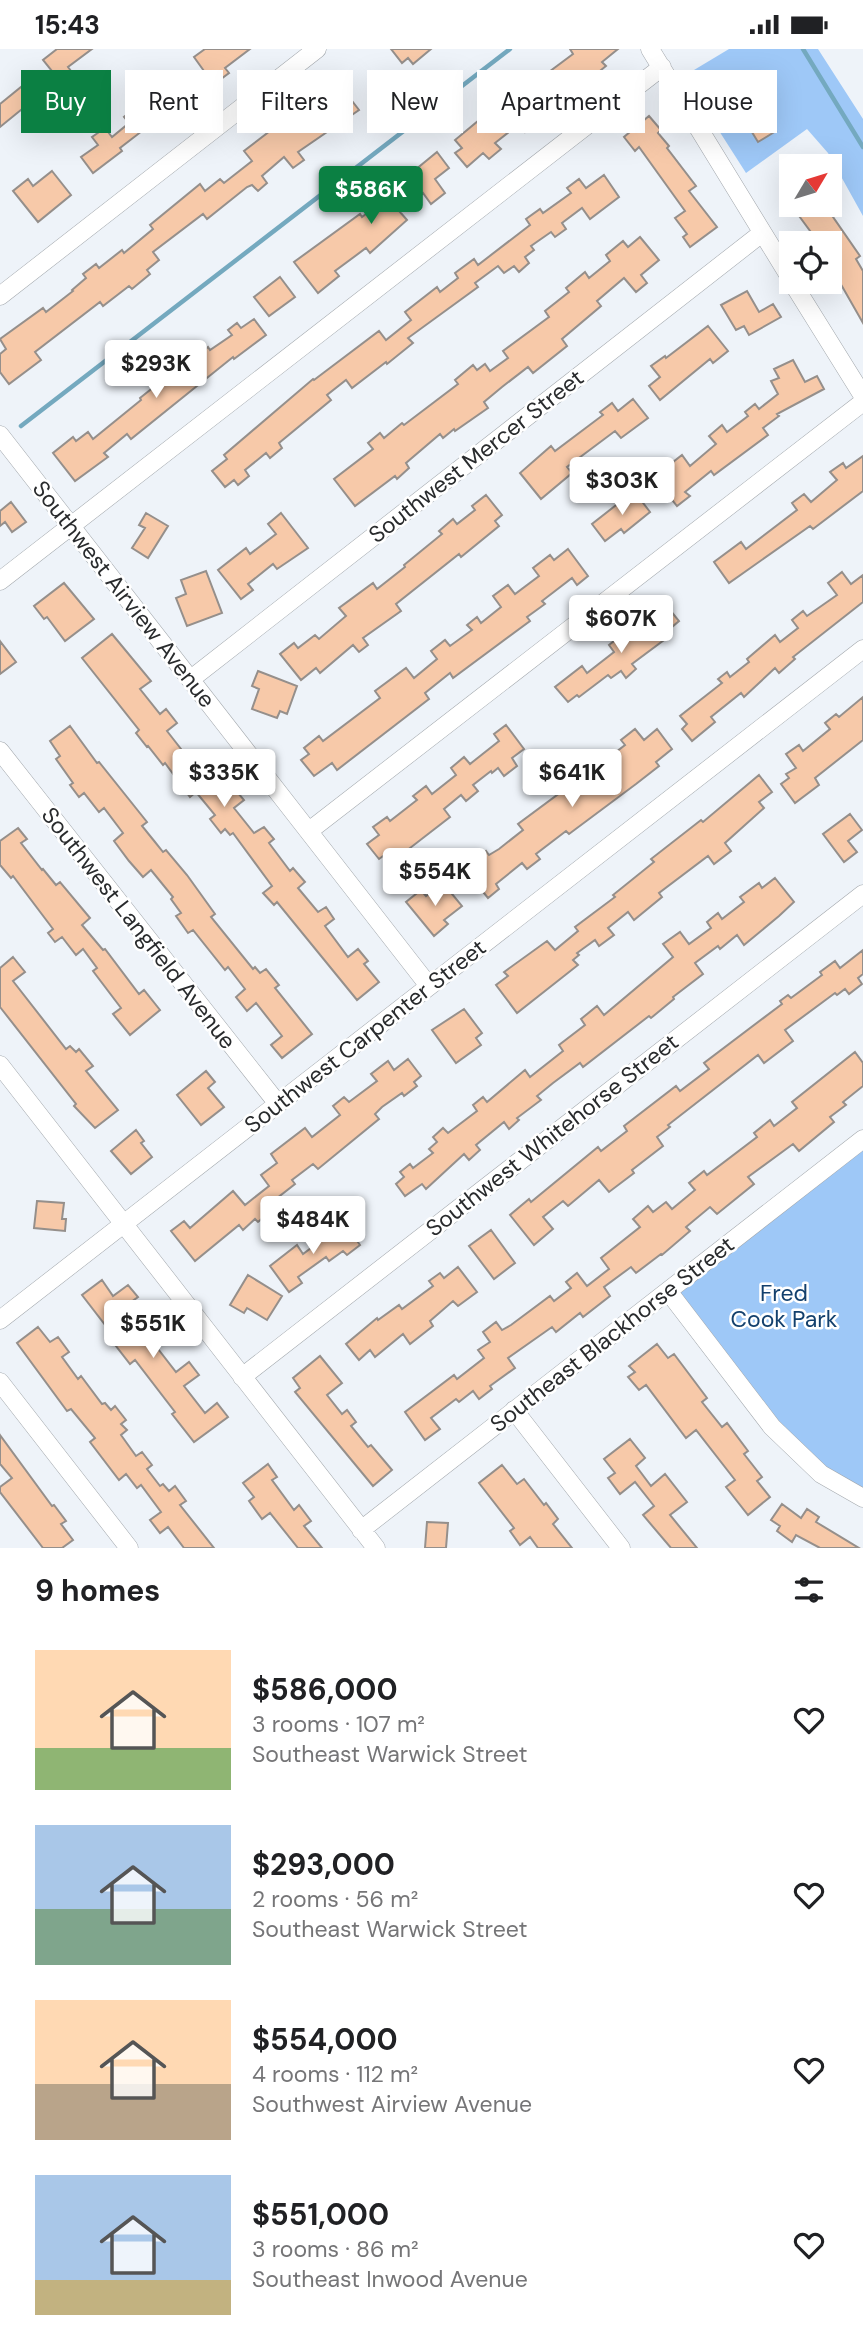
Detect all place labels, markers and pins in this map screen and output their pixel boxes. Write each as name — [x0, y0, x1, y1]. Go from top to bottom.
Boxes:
pin: $586K — [322, 167, 420, 226]
pin: $293K — [107, 341, 205, 400]
pin: $303K — [573, 457, 671, 517]
pin: $607K — [572, 595, 670, 655]
pin: $335K — [175, 749, 273, 809]
pin: $641K — [523, 749, 621, 809]
pin: $554K — [386, 849, 484, 908]
pin: $484K — [264, 1197, 362, 1256]
pin: $551K — [104, 1301, 202, 1360]

